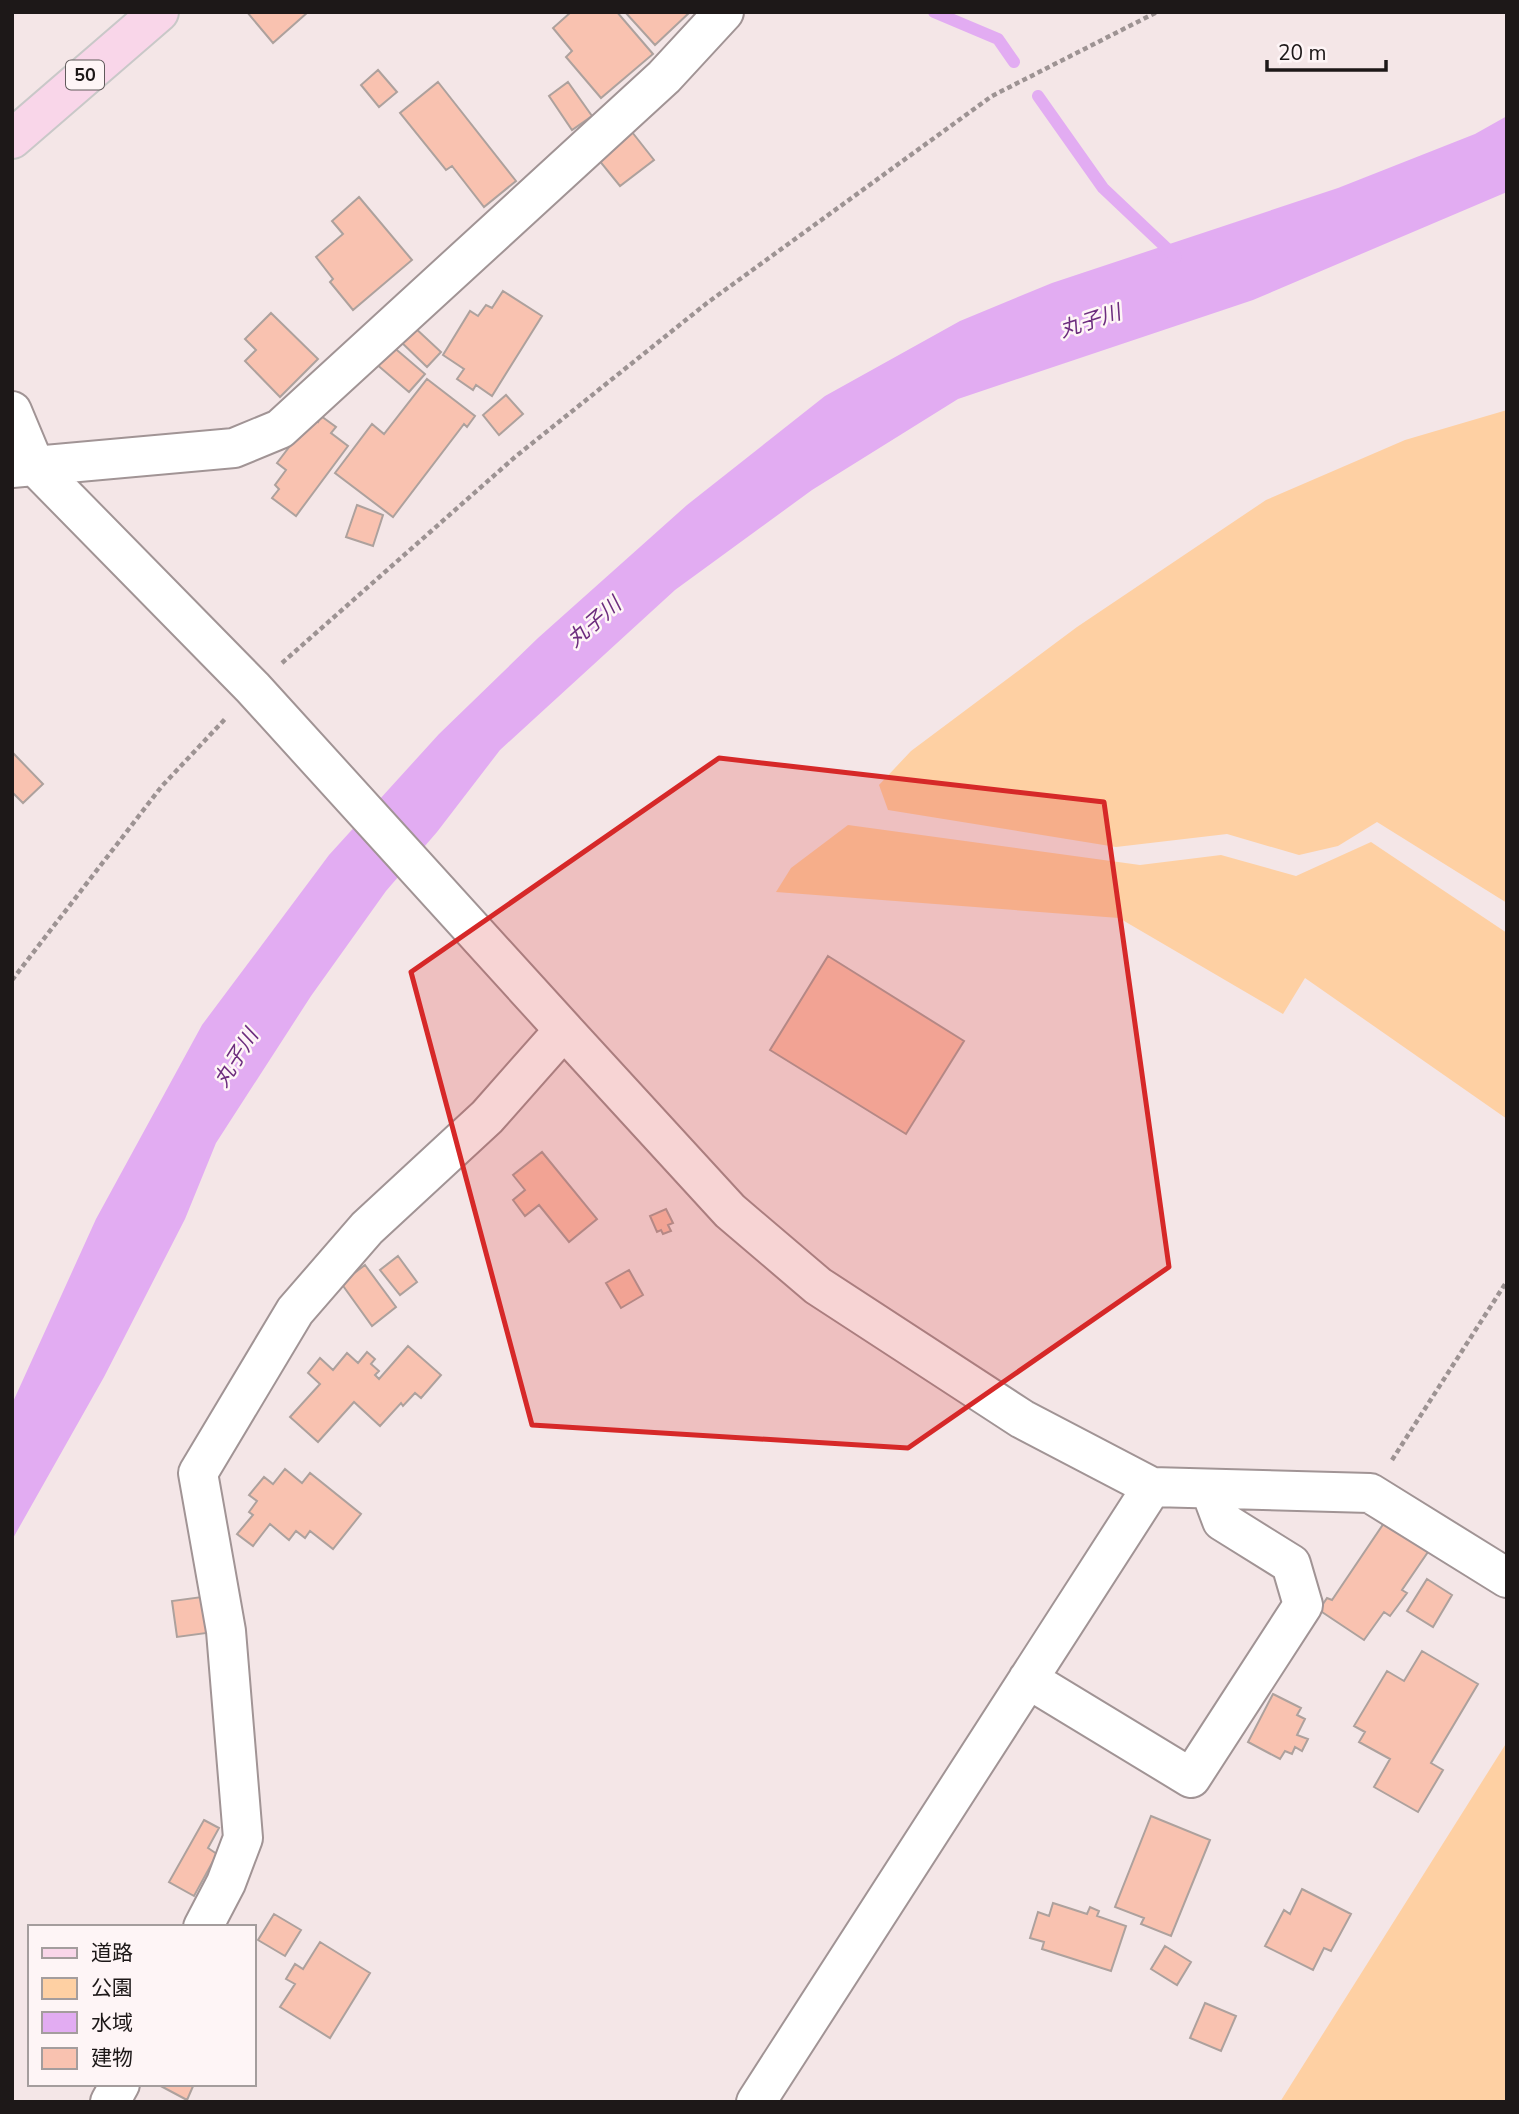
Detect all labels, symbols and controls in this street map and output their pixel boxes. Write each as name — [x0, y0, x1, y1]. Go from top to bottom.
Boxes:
scale bar — [1267, 28, 1386, 72]
text: 20 m — [1278, 39, 1327, 67]
road number: 50 — [66, 60, 104, 90]
water label: 丸子川 — [1056, 297, 1126, 344]
water label: 丸子川 — [561, 589, 628, 653]
water label: 丸子川 — [207, 1022, 266, 1092]
legend — [28, 1925, 256, 2086]
text: 道路 — [91, 1939, 133, 1967]
text: 公園 — [91, 1974, 133, 2002]
text: 水域 — [91, 2009, 133, 2037]
text: 建物 — [91, 2044, 133, 2072]

